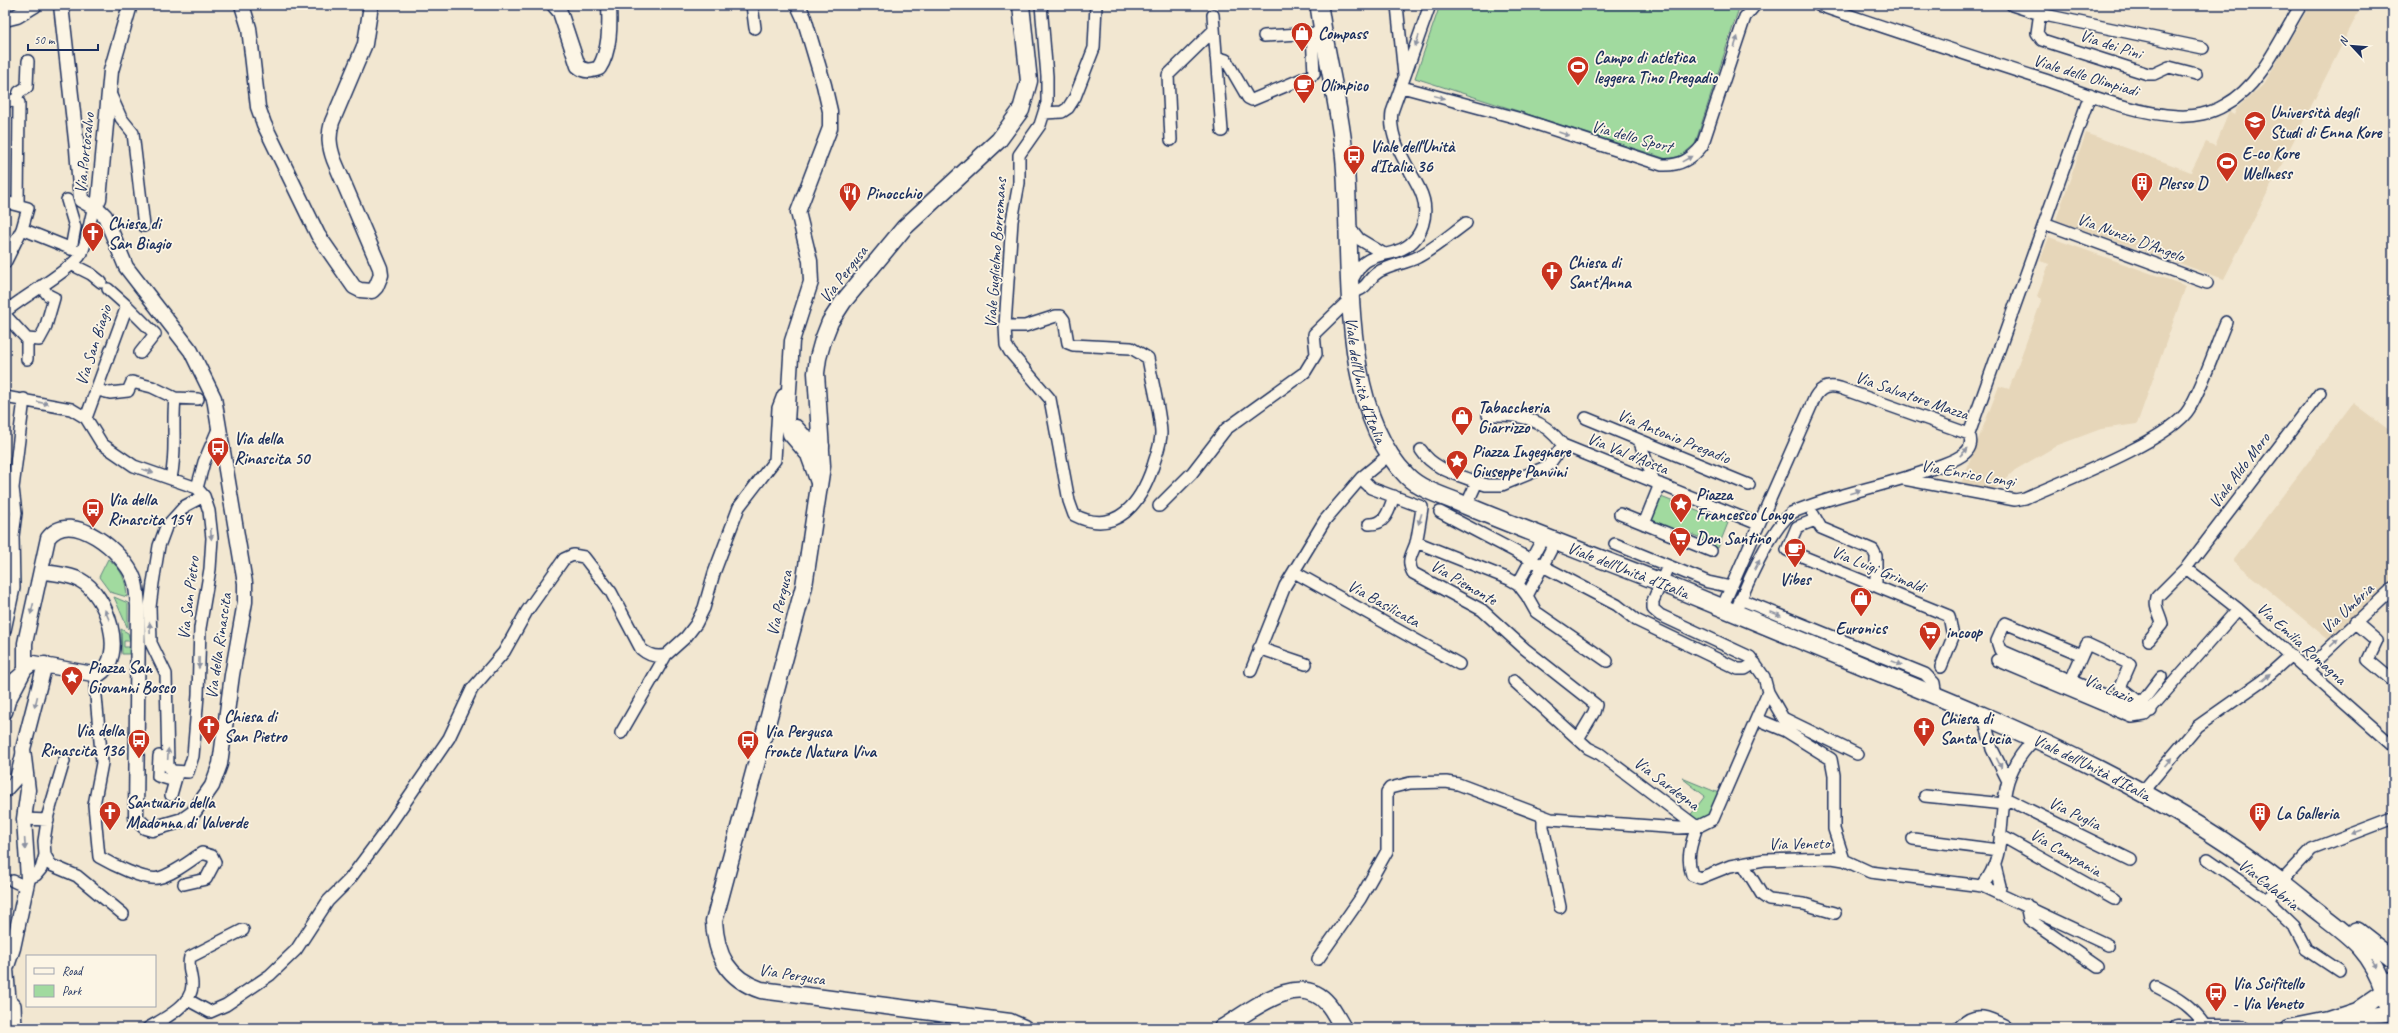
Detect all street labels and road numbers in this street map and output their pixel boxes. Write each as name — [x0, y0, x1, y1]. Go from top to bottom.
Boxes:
street label: Via dei Pini — [2077, 25, 2147, 65]
street label: Viale delle Olimpiadi — [2031, 50, 2144, 102]
street label: Via Portosalvo — [70, 111, 99, 194]
street label: Via dello Sport — [1589, 116, 1677, 158]
street label: Viale Guglielmo Borremans — [980, 175, 1011, 329]
street label: Via Nunzio D'Angelo — [2074, 208, 2189, 267]
street label: Via Pergusa — [815, 241, 873, 307]
street label: Via San Biagio — [71, 301, 117, 388]
street label: Viale dell'Unità d'Italia — [1341, 316, 1392, 448]
street label: Via Salvatore Mazza — [1853, 366, 1972, 425]
street label: Via Antonio Pregadio — [1614, 404, 1734, 469]
street label: Viale Aldo Moro — [2204, 427, 2275, 512]
street label: Via Val d'Aosta — [1584, 428, 1672, 480]
street label: Via Enrico Longi — [1919, 455, 2019, 493]
street label: Viale dell'Unità d'Italia — [1564, 537, 1694, 604]
street label: Via Luigi Grimaldi — [1829, 541, 1931, 599]
street label: Via San Pietro — [173, 554, 204, 641]
street label: Via Piemonte — [1427, 555, 1502, 611]
street label: Via Pergusa — [762, 567, 797, 638]
street label: Via Basilicata — [1344, 575, 1425, 633]
street label: Via Umbria — [2316, 578, 2379, 638]
street label: Via della Rinascita — [201, 591, 236, 700]
street label: Via Emilia Romagna — [2252, 598, 2352, 690]
street label: Via Lazio — [2081, 669, 2138, 709]
street label: Viale dell'Unità d'Italia — [2030, 729, 2156, 807]
street label: Via Sardegna — [1630, 752, 1705, 816]
street label: Via Puglia — [2045, 792, 2105, 835]
street label: Via Campania — [2026, 824, 2107, 882]
street label: Via Veneto — [1769, 832, 1831, 855]
street label: Via Calabria — [2234, 854, 2305, 916]
street label: Via Pergusa — [757, 959, 828, 990]

